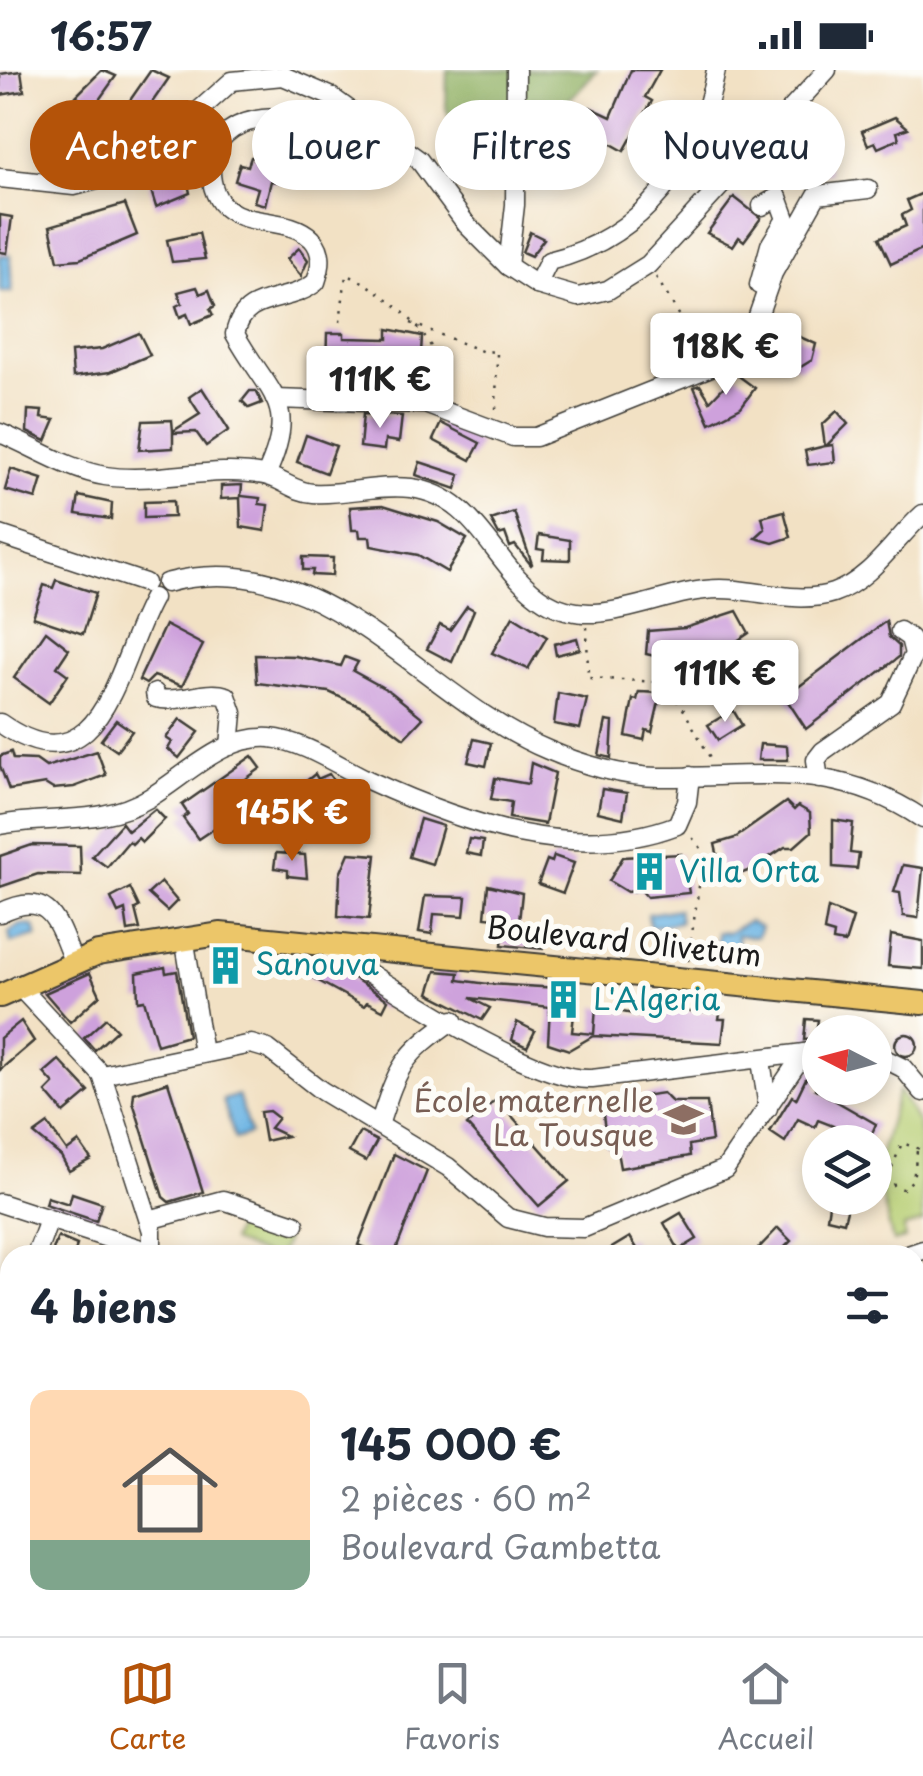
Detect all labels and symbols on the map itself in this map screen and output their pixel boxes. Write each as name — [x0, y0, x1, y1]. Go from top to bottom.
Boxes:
pin: 118K € — [645, 313, 807, 398]
pin: 111K € — [299, 346, 461, 431]
pin: 111K € — [644, 640, 806, 725]
pin: 145K € — [211, 779, 373, 864]
place label: Villa Orta — [679, 847, 819, 892]
building icon: Villa Orta — [628, 851, 670, 893]
street label: Boulevard Olivetum — [485, 903, 764, 976]
place label: Sanouva — [255, 940, 379, 985]
building icon: Sanouva — [204, 944, 246, 986]
place label: L'Algeria — [593, 975, 720, 1020]
building icon: L'Algeria — [542, 979, 584, 1021]
north arrow — [802, 1015, 892, 1105]
place label: École maternelle La Tousque — [413, 1077, 654, 1156]
school or university icon: École maternelle La Tousque — [663, 1098, 705, 1140]

